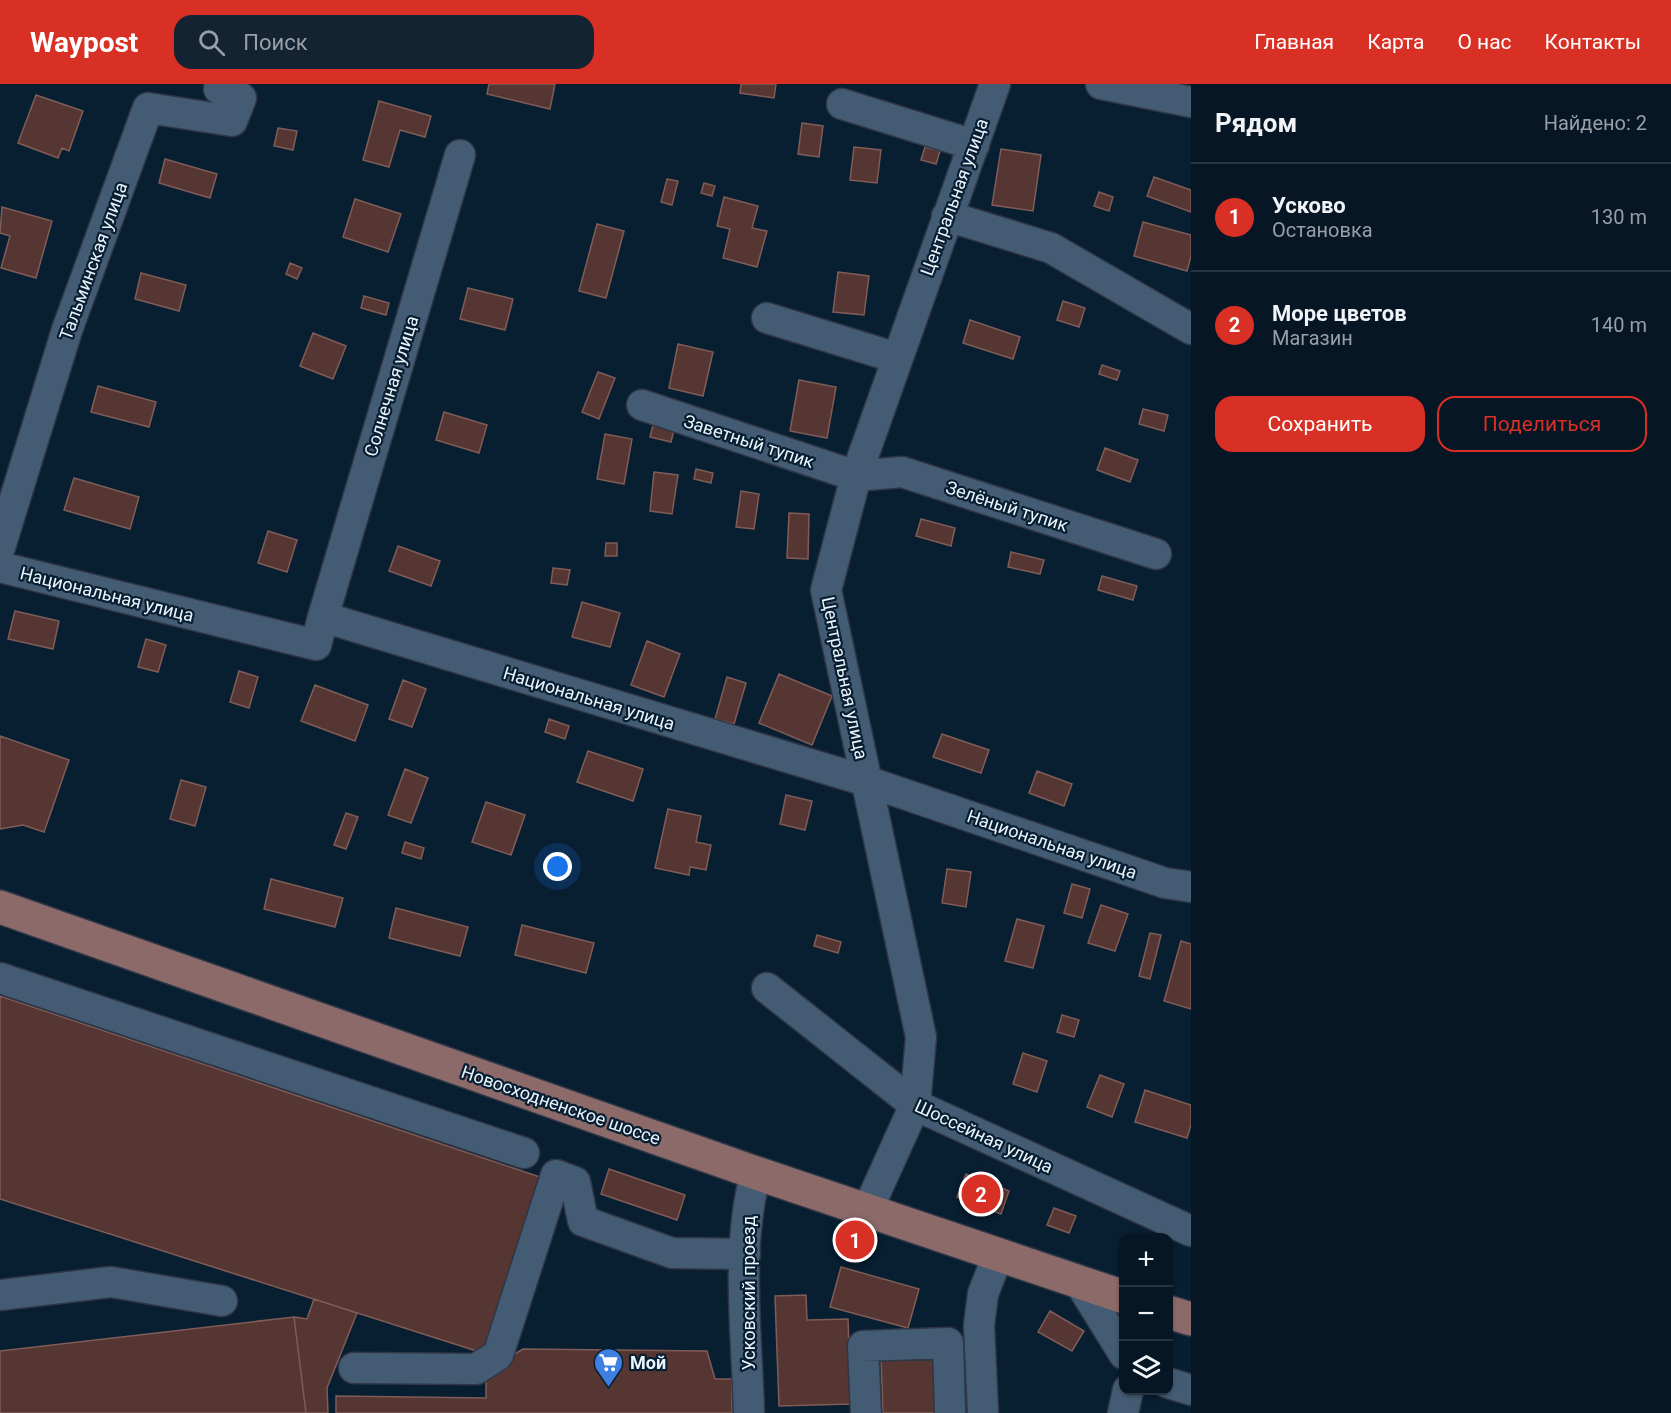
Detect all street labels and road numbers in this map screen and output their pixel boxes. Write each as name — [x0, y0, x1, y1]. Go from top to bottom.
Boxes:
street label: Центральная улица — [916, 116, 992, 278]
street label: Тальминская улица — [55, 179, 131, 343]
street label: Солнечная улица — [360, 313, 422, 459]
street label: Заветный тупик — [681, 410, 817, 472]
street label: Зелёный тупик — [943, 476, 1071, 536]
street label: Национальная улица — [18, 562, 196, 626]
street label: Центральная улица — [817, 595, 873, 761]
street label: Национальная улица — [501, 662, 677, 734]
street label: Национальная улица — [964, 805, 1140, 883]
street label: Новосходненское шоссе — [459, 1061, 663, 1149]
street label: Шоссейная улица — [912, 1095, 1056, 1177]
street label: Усковский проезд — [738, 1215, 759, 1370]

